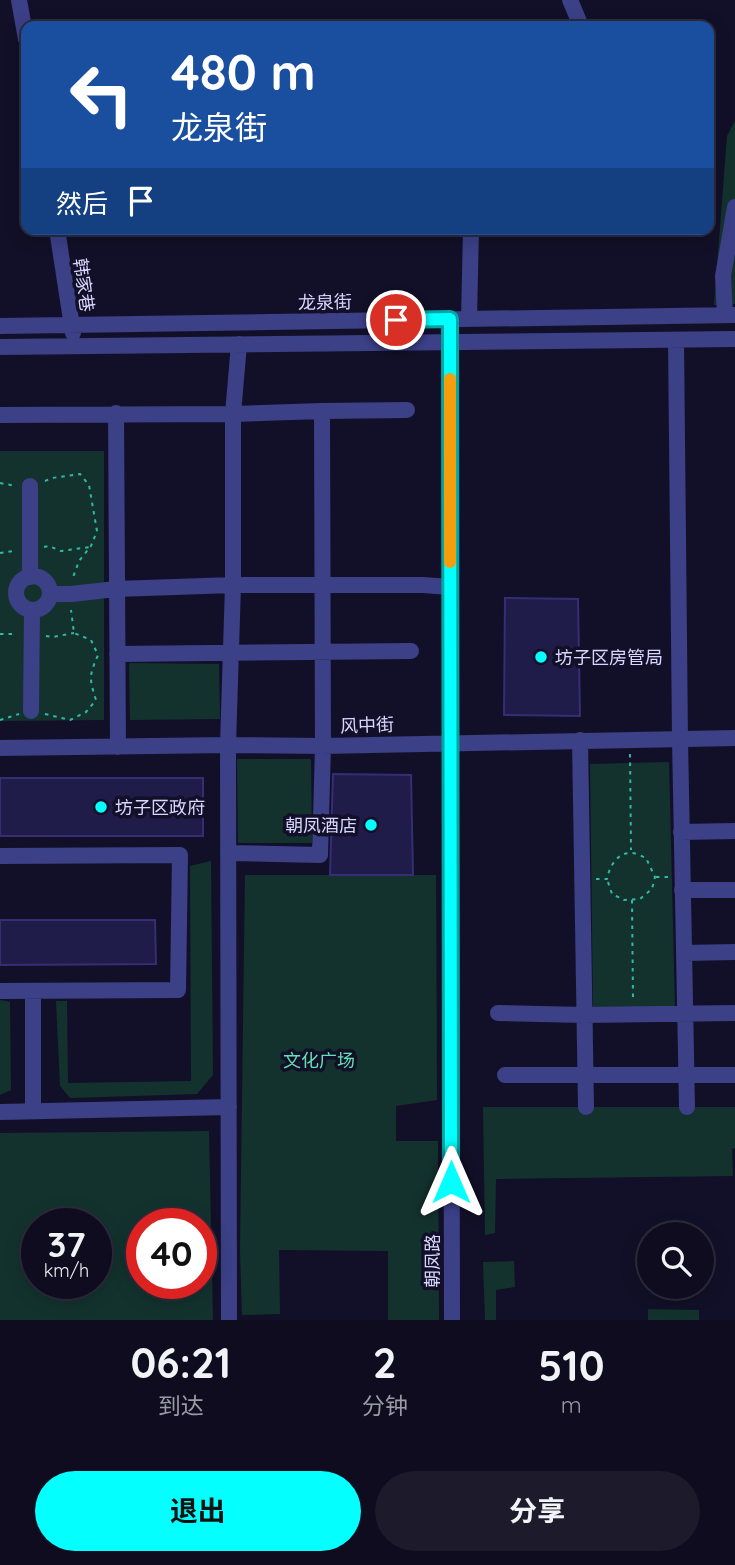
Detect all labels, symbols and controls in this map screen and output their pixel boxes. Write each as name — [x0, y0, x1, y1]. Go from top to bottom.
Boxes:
text: 480 m — [171, 41, 316, 102]
icon: left — [56, 49, 147, 140]
text: 龙泉街 — [171, 107, 267, 147]
icon: arrive — [122, 182, 160, 220]
text: 然后 — [56, 187, 108, 220]
street label: 韩家巷 — [69, 257, 99, 313]
street label: 龙泉街 — [298, 290, 352, 314]
pin — [366, 290, 426, 350]
icon: arrive — [377, 301, 415, 339]
place label: 坊子区房管局 — [555, 646, 663, 669]
marker: 坊子区房管局 — [533, 649, 549, 665]
street label: 风中街 — [340, 713, 394, 737]
place label: 坊子区政府 — [115, 796, 205, 819]
marker: 坊子区政府 — [93, 799, 109, 815]
place label: 朝凤酒店 — [285, 814, 357, 837]
marker: 朝凤酒店 — [363, 817, 379, 833]
park label: 文化广场 — [283, 1049, 355, 1072]
position arrow — [414, 1145, 488, 1219]
speed limit sign: 40 — [126, 1208, 217, 1299]
text: 37 — [47, 1222, 86, 1266]
map controls — [637, 1222, 714, 1299]
button: search — [637, 1222, 714, 1299]
street label: 朝凤路 — [421, 1234, 444, 1288]
text: km/h — [44, 1259, 89, 1282]
text: 06:21 — [130, 1336, 231, 1389]
text: 2 — [373, 1336, 397, 1389]
text: 510 — [538, 1339, 605, 1392]
text: m — [561, 1390, 582, 1419]
text: 到达 — [158, 1391, 204, 1420]
text: 分钟 — [362, 1391, 408, 1420]
button: 退出 — [35, 1471, 361, 1551]
button: 分享 — [375, 1471, 700, 1551]

